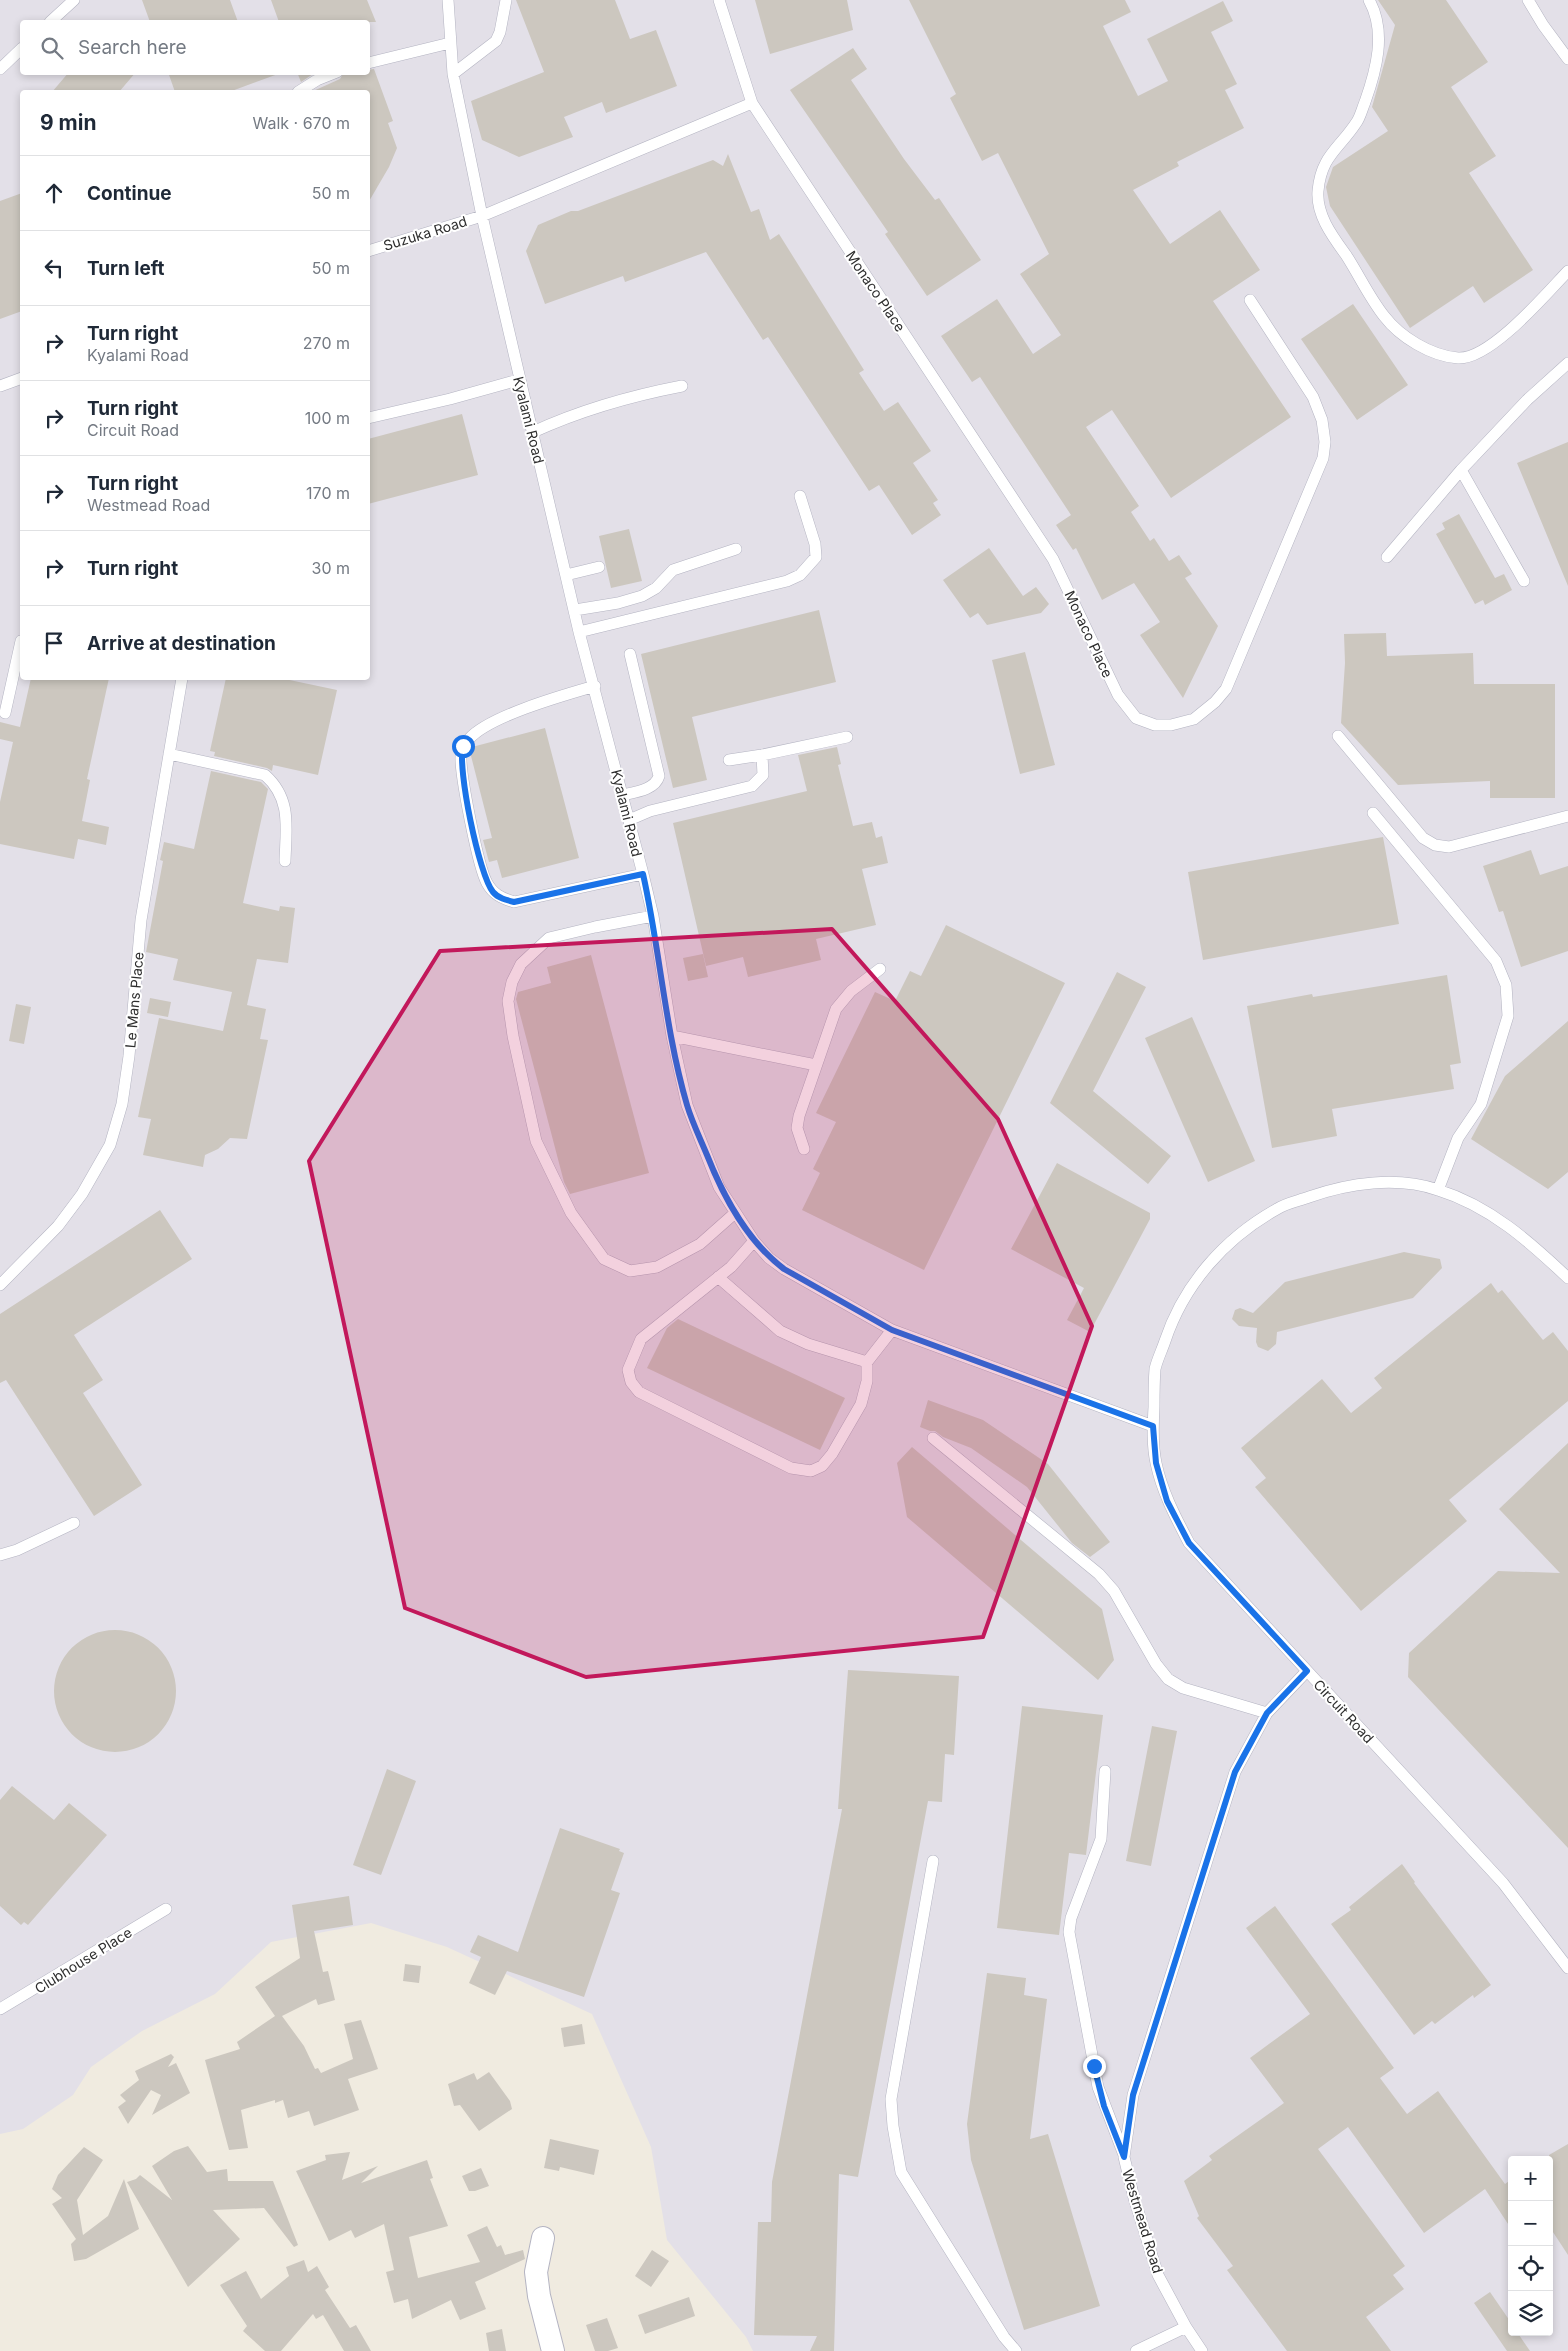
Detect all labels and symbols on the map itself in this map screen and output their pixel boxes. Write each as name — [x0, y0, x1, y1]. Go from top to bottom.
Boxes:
street label: Suzuka Road — [381, 212, 469, 254]
street label: Monaco Place — [843, 247, 909, 335]
street label: Kyalami Road — [510, 375, 548, 465]
street label: Monaco Place — [1061, 588, 1117, 680]
route start — [452, 735, 475, 758]
street label: Kyalami Road — [608, 768, 646, 858]
street label: Le Mans Place — [121, 951, 147, 1049]
street label: Circuit Road — [1310, 1676, 1378, 1746]
street label: Clubhouse Place — [31, 1923, 135, 1997]
route end — [1083, 2055, 1106, 2078]
street label: Westmead Road — [1119, 2167, 1167, 2275]

